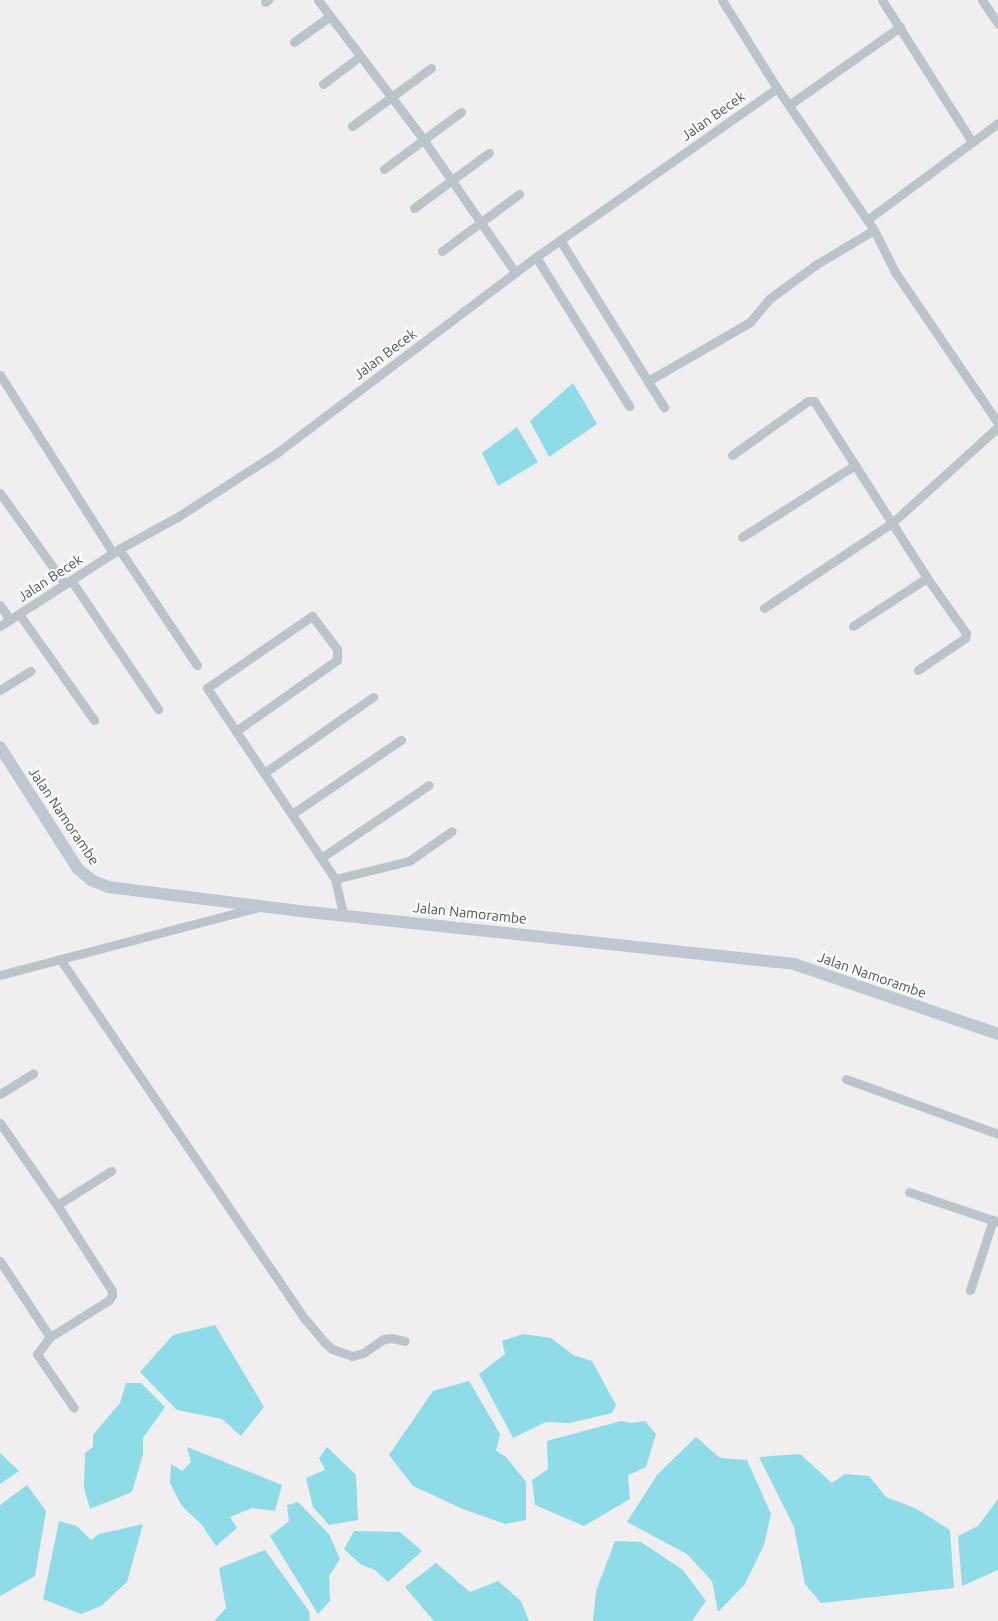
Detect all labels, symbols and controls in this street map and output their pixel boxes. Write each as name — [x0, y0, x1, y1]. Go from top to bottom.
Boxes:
street label: Jalan Becek — [678, 88, 748, 144]
street label: Jalan Becek — [350, 325, 420, 383]
street label: Jalan Becek — [14, 551, 86, 605]
street label: Jalan Namorambe — [25, 764, 103, 868]
street label: Jalan Namorambe — [412, 899, 528, 927]
street label: Jalan Namorambe — [815, 948, 929, 1002]

